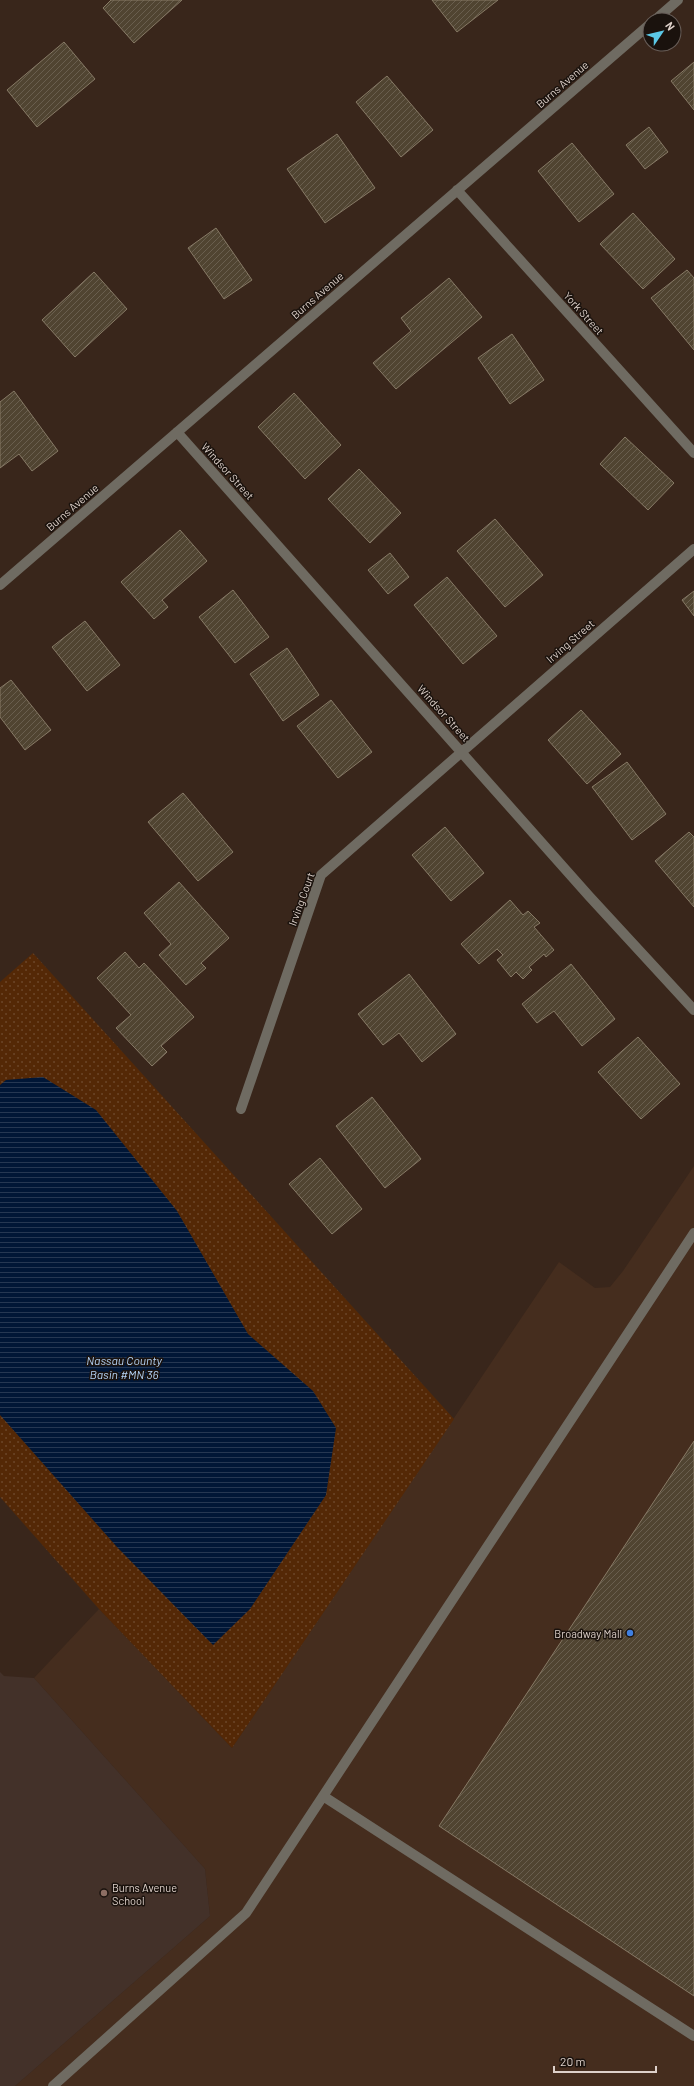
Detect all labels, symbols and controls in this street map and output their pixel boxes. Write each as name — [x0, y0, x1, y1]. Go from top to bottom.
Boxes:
north arrow — [642, 12, 682, 52]
text: N — [663, 19, 678, 33]
street label: Burns Avenue — [533, 58, 591, 110]
street label: Burns Avenue — [288, 269, 346, 321]
street label: York Street — [561, 289, 607, 337]
street label: Windsor Street — [199, 440, 257, 502]
street label: Burns Avenue — [43, 481, 101, 533]
street label: Irving Street — [543, 617, 597, 665]
street label: Windsor Street — [415, 682, 473, 744]
street label: Irving Court — [285, 870, 317, 928]
water label: Nassau County Basin #MN 36 — [86, 1353, 162, 1381]
place label: Broadway Mall — [554, 1627, 622, 1640]
marker: Broadway Mall — [625, 1628, 635, 1638]
place label: Burns Avenue School — [112, 1881, 177, 1907]
marker: Burns Avenue School — [99, 1888, 109, 1898]
scale bar — [554, 2048, 656, 2074]
text: 20 m — [560, 2054, 586, 2068]

